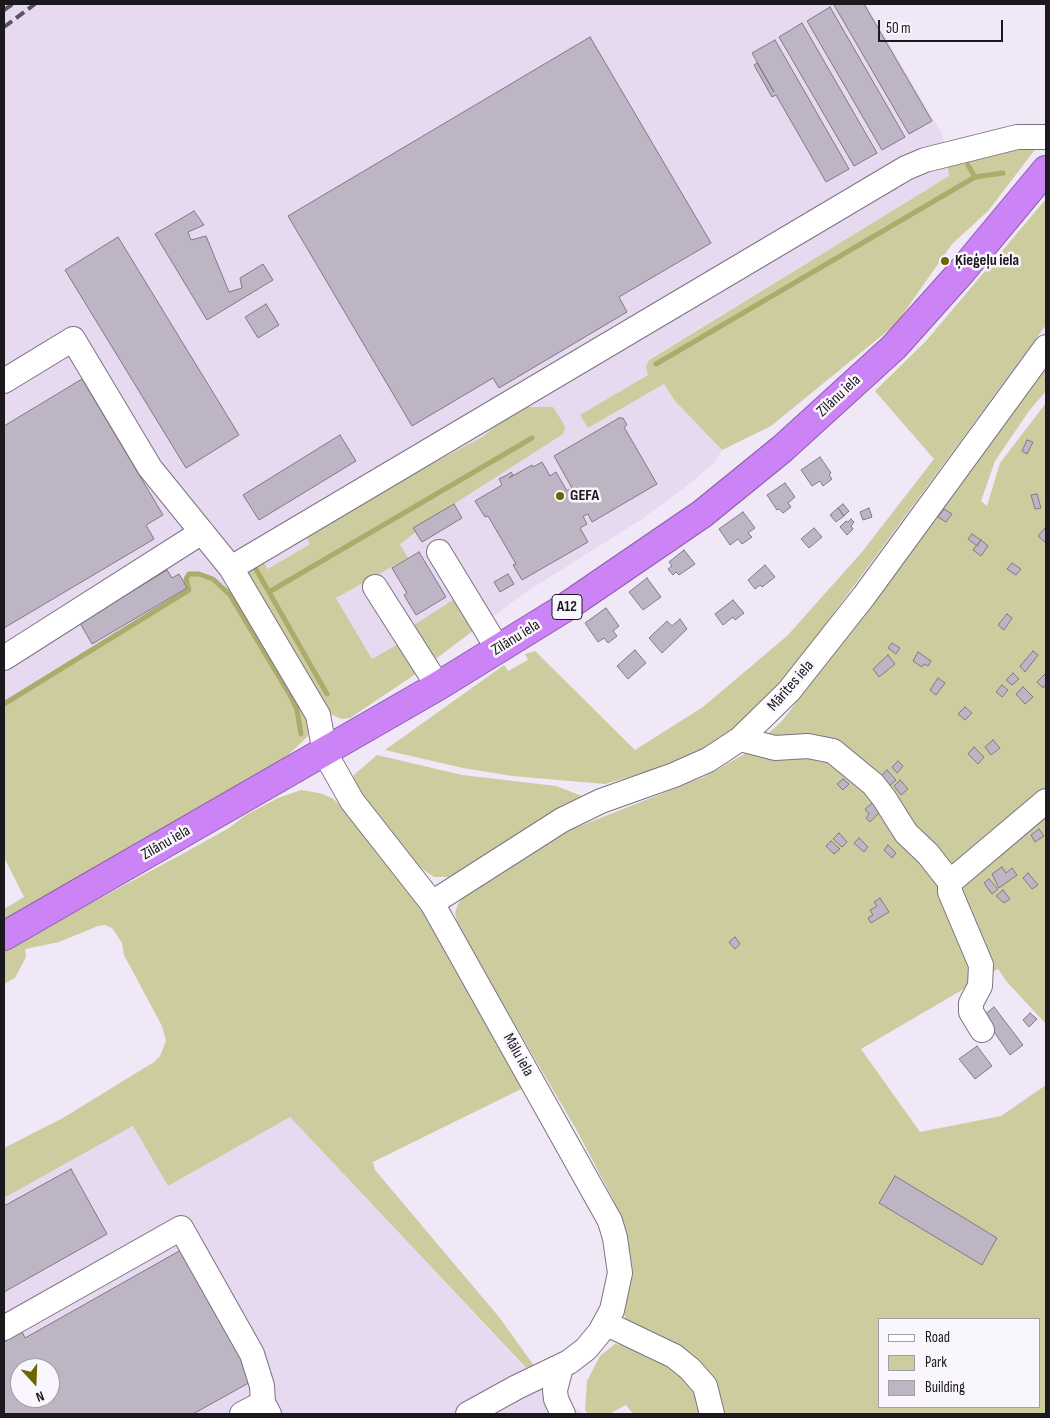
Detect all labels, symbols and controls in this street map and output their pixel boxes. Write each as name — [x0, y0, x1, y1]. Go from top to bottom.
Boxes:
scale bar — [880, 10, 1005, 42]
text: 50 m — [886, 19, 911, 38]
place label: Ķieģeļu iela — [955, 251, 1019, 271]
marker: Ķieģeļu iela — [939, 255, 951, 267]
street label: Zīlānu iela — [813, 371, 865, 421]
place label: GEFA — [570, 486, 599, 506]
marker: GEFA — [554, 490, 566, 502]
road number: A12 — [552, 594, 582, 620]
street label: Zīlānu iela — [488, 616, 544, 660]
street label: Mārītes iela — [764, 657, 818, 715]
street label: Zīlānu iela — [138, 821, 194, 865]
street label: Mālu iela — [498, 1030, 538, 1080]
legend — [878, 1318, 1040, 1408]
text: Road — [925, 1328, 950, 1347]
text: Park — [925, 1353, 947, 1372]
north arrow — [10, 1358, 60, 1408]
text: Building — [925, 1378, 965, 1397]
text: N — [34, 1387, 46, 1406]

